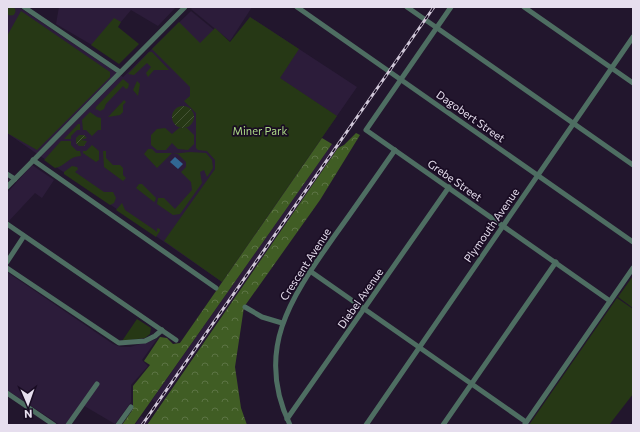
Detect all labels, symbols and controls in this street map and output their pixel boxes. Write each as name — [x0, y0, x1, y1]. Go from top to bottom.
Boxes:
street label: Dagobert Street — [434, 88, 508, 145]
park label: Miner Park — [233, 124, 288, 137]
street label: Grebe Street — [425, 156, 485, 204]
street label: Plymouth Avenue — [461, 185, 521, 264]
street label: Crescent Avenue — [277, 225, 333, 303]
street label: Diebel Avenue — [334, 265, 386, 331]
north arrow — [8, 384, 48, 424]
text: N — [24, 408, 33, 421]

